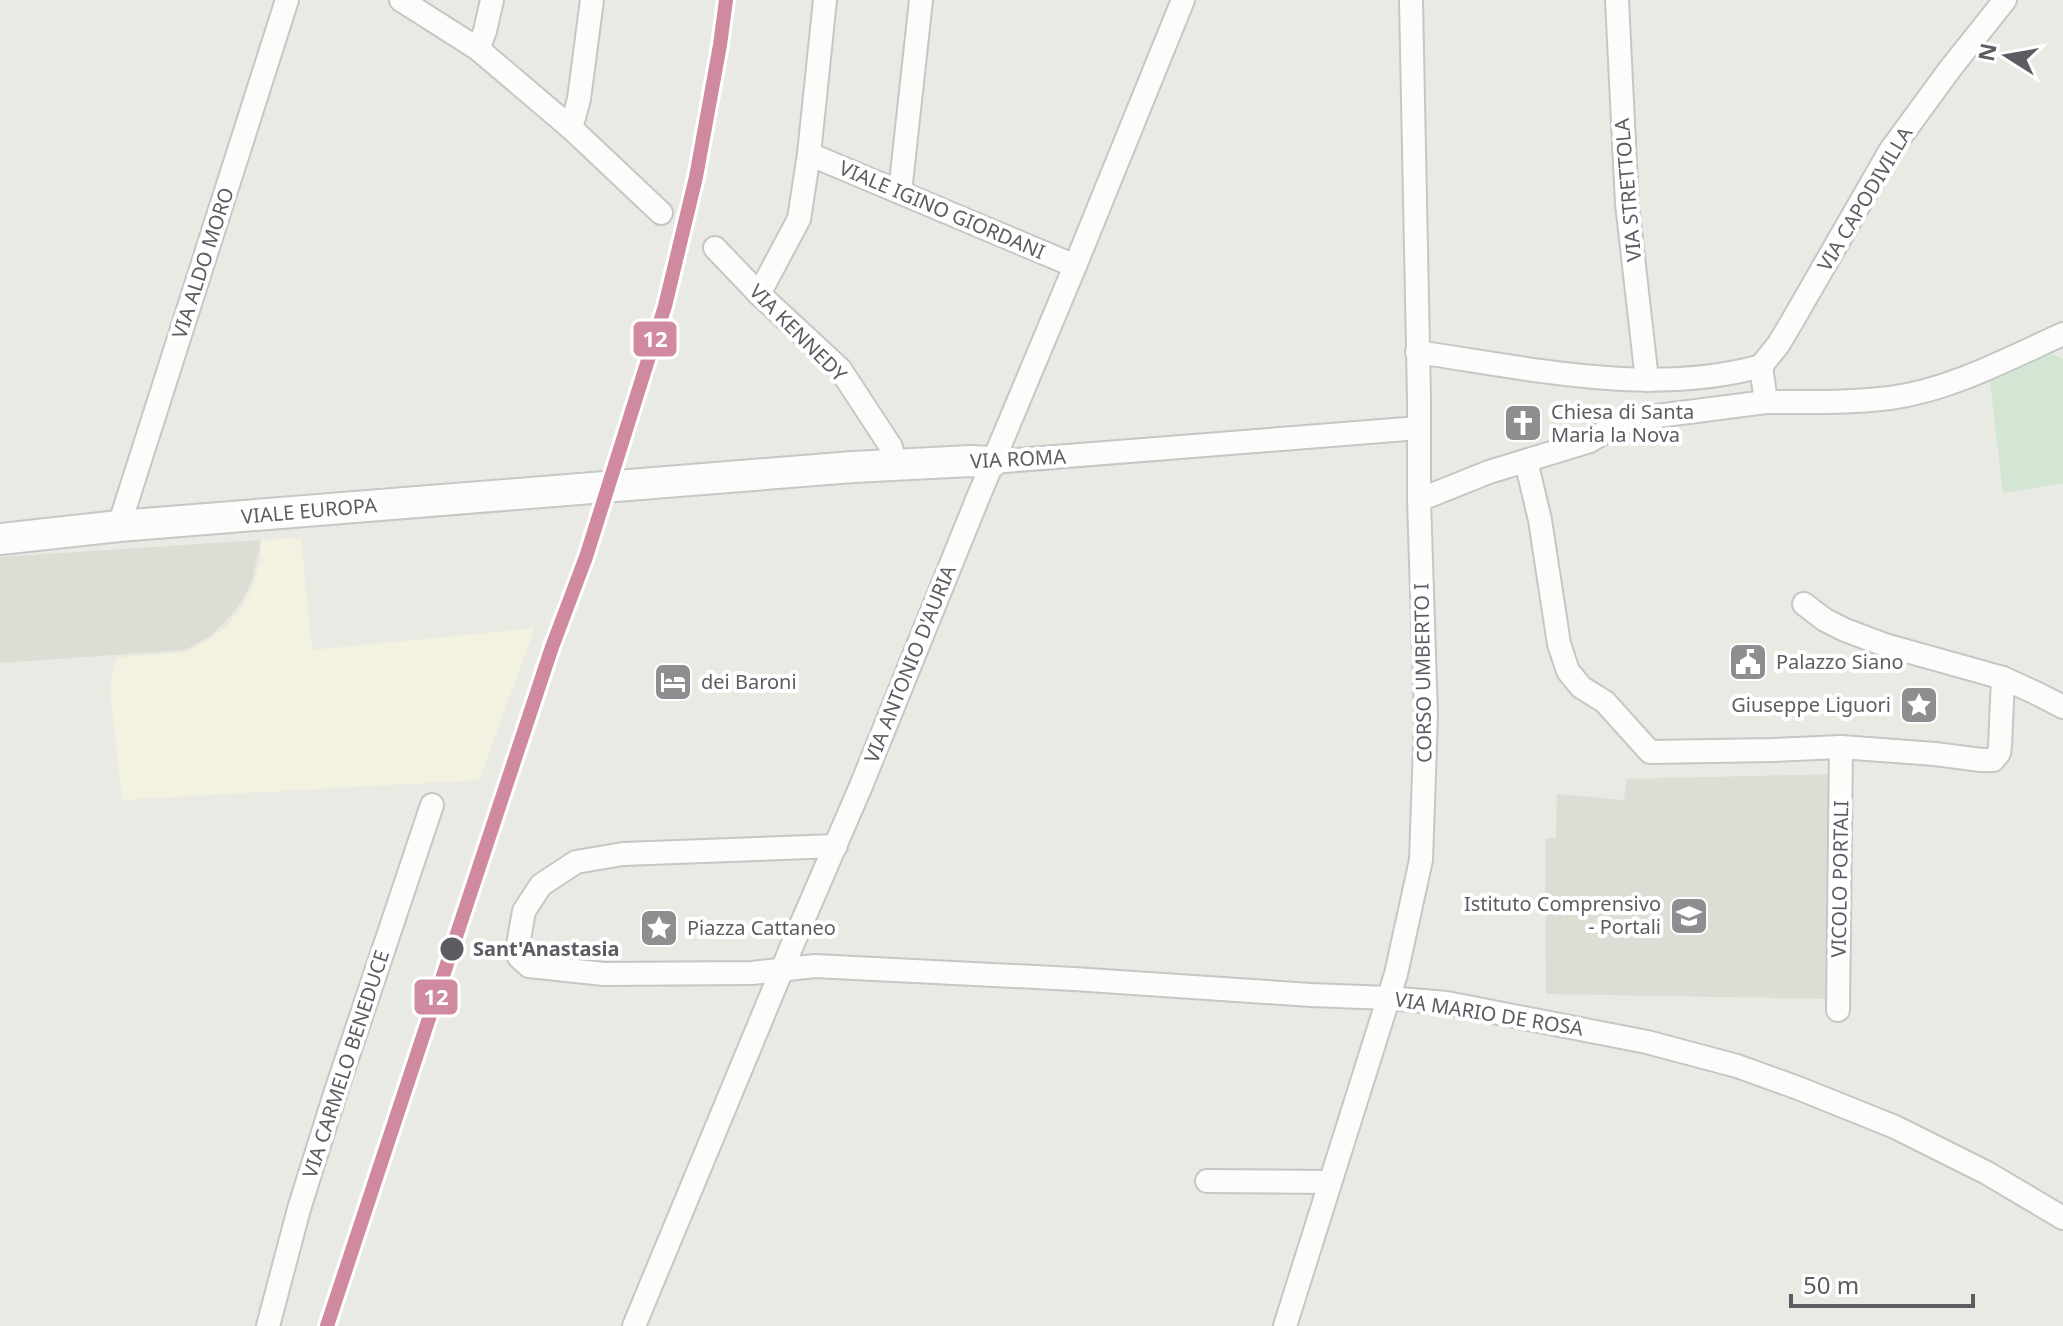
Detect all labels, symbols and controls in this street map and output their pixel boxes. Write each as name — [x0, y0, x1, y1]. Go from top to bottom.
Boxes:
north arrow — [1967, 16, 2047, 96]
text: N — [1970, 40, 2003, 64]
street label: VIA STRETTOLA — [1608, 117, 1647, 263]
street label: VIA CAPODIVILLA — [1811, 121, 1918, 276]
street label: VIALE IGINO GIORDANI — [835, 154, 1049, 265]
street label: VIA ALDO MORO — [165, 184, 240, 342]
street label: VIA KENNEDY — [744, 278, 853, 388]
line badge: 12 — [632, 320, 678, 358]
text: 12 — [642, 323, 668, 353]
place label: Chiesa di Santa Maria la Nova — [1551, 398, 1694, 448]
church icon: Chiesa di Santa Maria la Nova — [1502, 402, 1544, 444]
street label: VIA ROMA — [969, 443, 1067, 474]
street label: VIALE EUROPA — [240, 491, 378, 530]
street label: VIA ANTONIO D'AURIA — [858, 561, 962, 767]
street label: CORSO UMBERTO I — [1407, 583, 1438, 763]
public building icon: Palazzo Siano — [1727, 641, 1769, 683]
place label: Palazzo Siano — [1776, 648, 1904, 675]
hotel icon: dei Baroni — [652, 661, 694, 703]
place label: dei Baroni — [701, 668, 797, 695]
place icon: Giuseppe Liguori — [1898, 684, 1940, 726]
place label: Giuseppe Liguori — [1731, 691, 1891, 718]
street label: VICOLO PORTALI — [1825, 800, 1854, 958]
place label: Istituto Comprensivo - Portali — [1464, 890, 1661, 940]
school or university icon: Istituto Comprensivo - Portali — [1668, 895, 1710, 937]
place icon: Piazza Cattaneo — [638, 907, 680, 949]
place label: Piazza Cattaneo — [687, 914, 836, 941]
marker: Sant'Anastasia — [438, 935, 466, 963]
place label: Sant'Anastasia — [473, 935, 620, 962]
street label: VIA CARMELO BENEDUCE — [296, 946, 395, 1181]
line badge: 12 — [413, 978, 459, 1016]
text: 12 — [423, 981, 449, 1011]
street label: VIA MARIO DE ROSA — [1393, 985, 1585, 1042]
scale bar — [1791, 1258, 1973, 1308]
text: 50 m — [1803, 1268, 1859, 1301]

